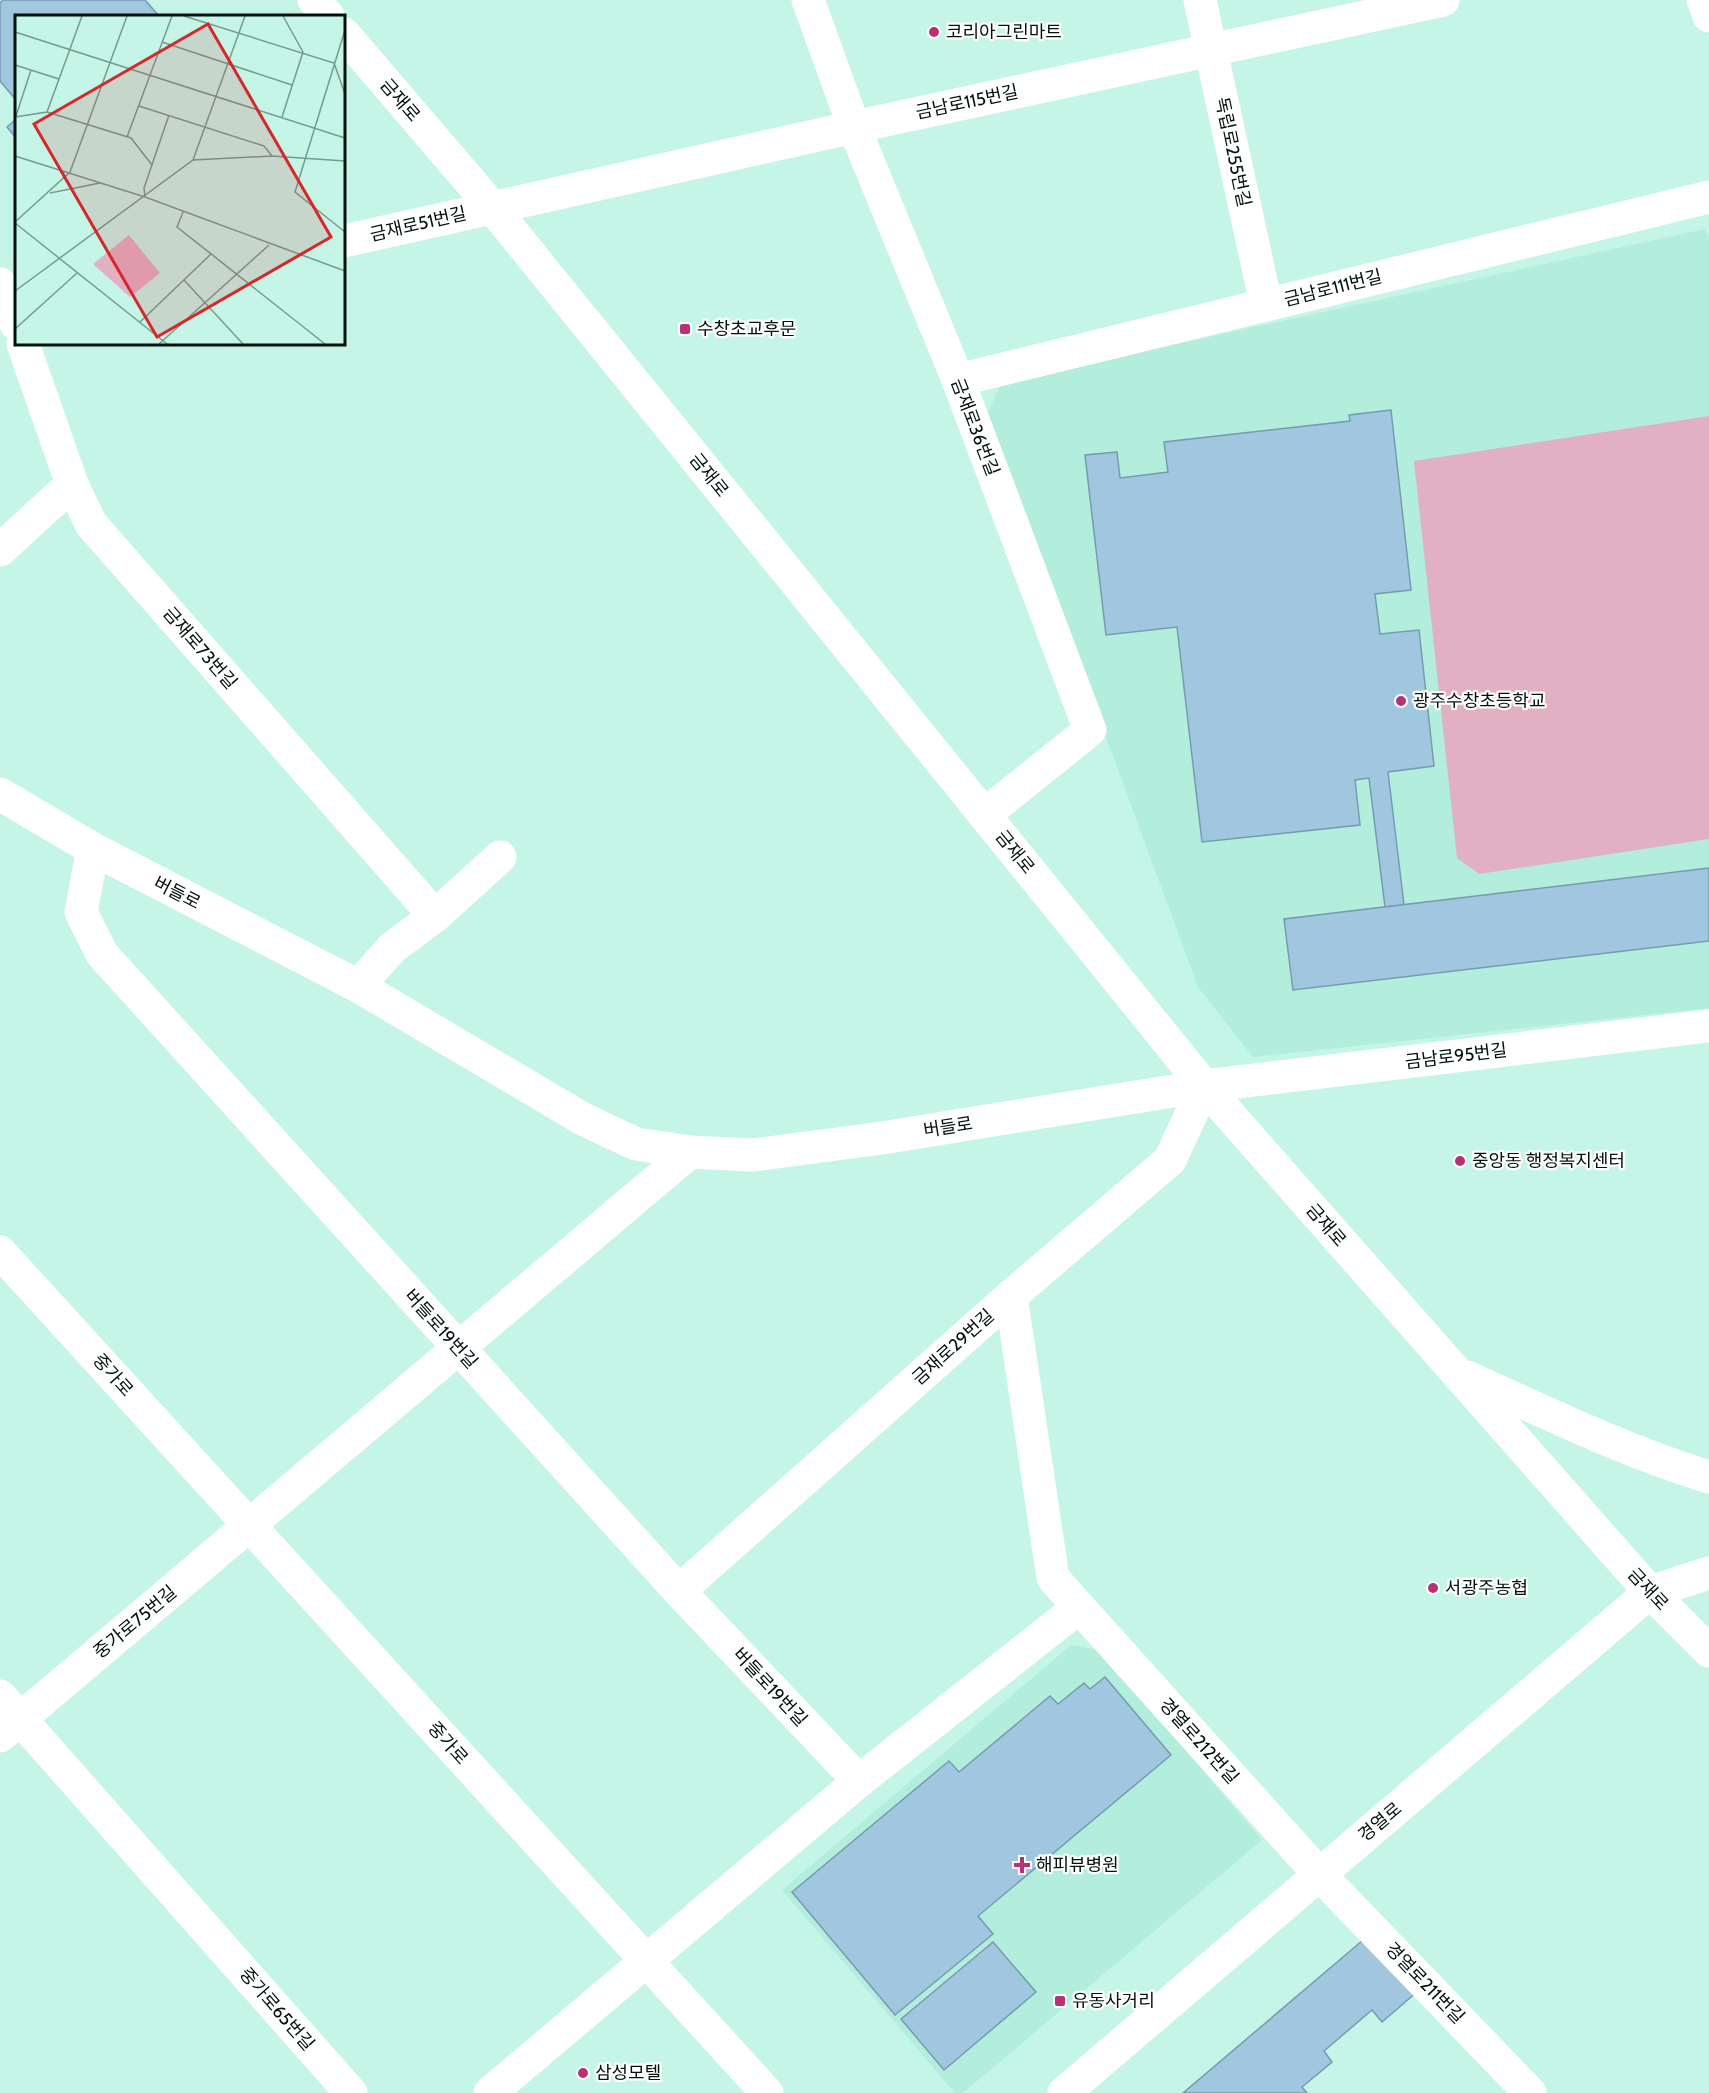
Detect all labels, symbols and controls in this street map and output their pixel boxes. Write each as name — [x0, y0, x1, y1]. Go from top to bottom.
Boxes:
inset map — [15, 15, 345, 345]
place label: 코리아그린마트 — [946, 21, 1062, 43]
marker: 코리아그린마트 — [927, 25, 941, 39]
street label: 금재로 — [375, 74, 425, 126]
street label: 금남로115번길 — [914, 80, 1020, 124]
street label: 독립로255번길 — [1211, 95, 1255, 209]
street label: 금재로51번길 — [368, 202, 468, 246]
street label: 금남로111번길 — [1282, 265, 1384, 311]
place label: 수창초교후문 — [697, 318, 796, 340]
marker: 수창초교후문 — [678, 322, 692, 336]
street label: 금재로36번길 — [946, 375, 1004, 479]
street label: 금재로 — [685, 449, 733, 501]
street label: 금재로73번길 — [158, 602, 242, 694]
place label: 광주수창초등학교 — [1413, 690, 1545, 712]
marker: 광주수창초등학교 — [1394, 694, 1408, 708]
street label: 금재로 — [991, 826, 1039, 878]
street label: 버들로 — [150, 872, 204, 914]
street label: 금남로95번길 — [1404, 1039, 1508, 1073]
street label: 버들로 — [922, 1112, 974, 1142]
place label: 중앙동 행정복지센터 — [1472, 1150, 1625, 1172]
marker: 중앙동 행정복지센터 — [1453, 1154, 1467, 1168]
street label: 금재로 — [1301, 1199, 1351, 1251]
street label: 버들로19번길 — [400, 1285, 482, 1373]
street label: 금재로29번길 — [908, 1305, 998, 1389]
street label: 중가로 — [88, 1349, 138, 1401]
street label: 금재로 — [1623, 1563, 1673, 1615]
place label: 서광주농협 — [1445, 1577, 1528, 1599]
street label: 중가로75번길 — [89, 1581, 181, 1663]
marker: 서광주농협 — [1426, 1581, 1440, 1595]
street label: 버들로19번길 — [728, 1643, 812, 1731]
street label: 경열로212번길 — [1155, 1694, 1243, 1788]
street label: 중가로 — [423, 1717, 473, 1769]
street label: 경열로 — [1354, 1798, 1406, 1846]
place label: 해피뷰병원 — [1036, 1854, 1119, 1876]
marker: 해피뷰병원 — [1013, 1856, 1031, 1874]
street label: 경열로211번길 — [1381, 1938, 1469, 2028]
street label: 중가로65번길 — [235, 1963, 319, 2055]
place label: 유동사거리 — [1072, 1990, 1155, 2012]
marker: 유동사거리 — [1053, 1994, 1067, 2008]
place label: 삼성모텔 — [595, 2062, 661, 2084]
marker: 삼성모텔 — [576, 2066, 590, 2080]

